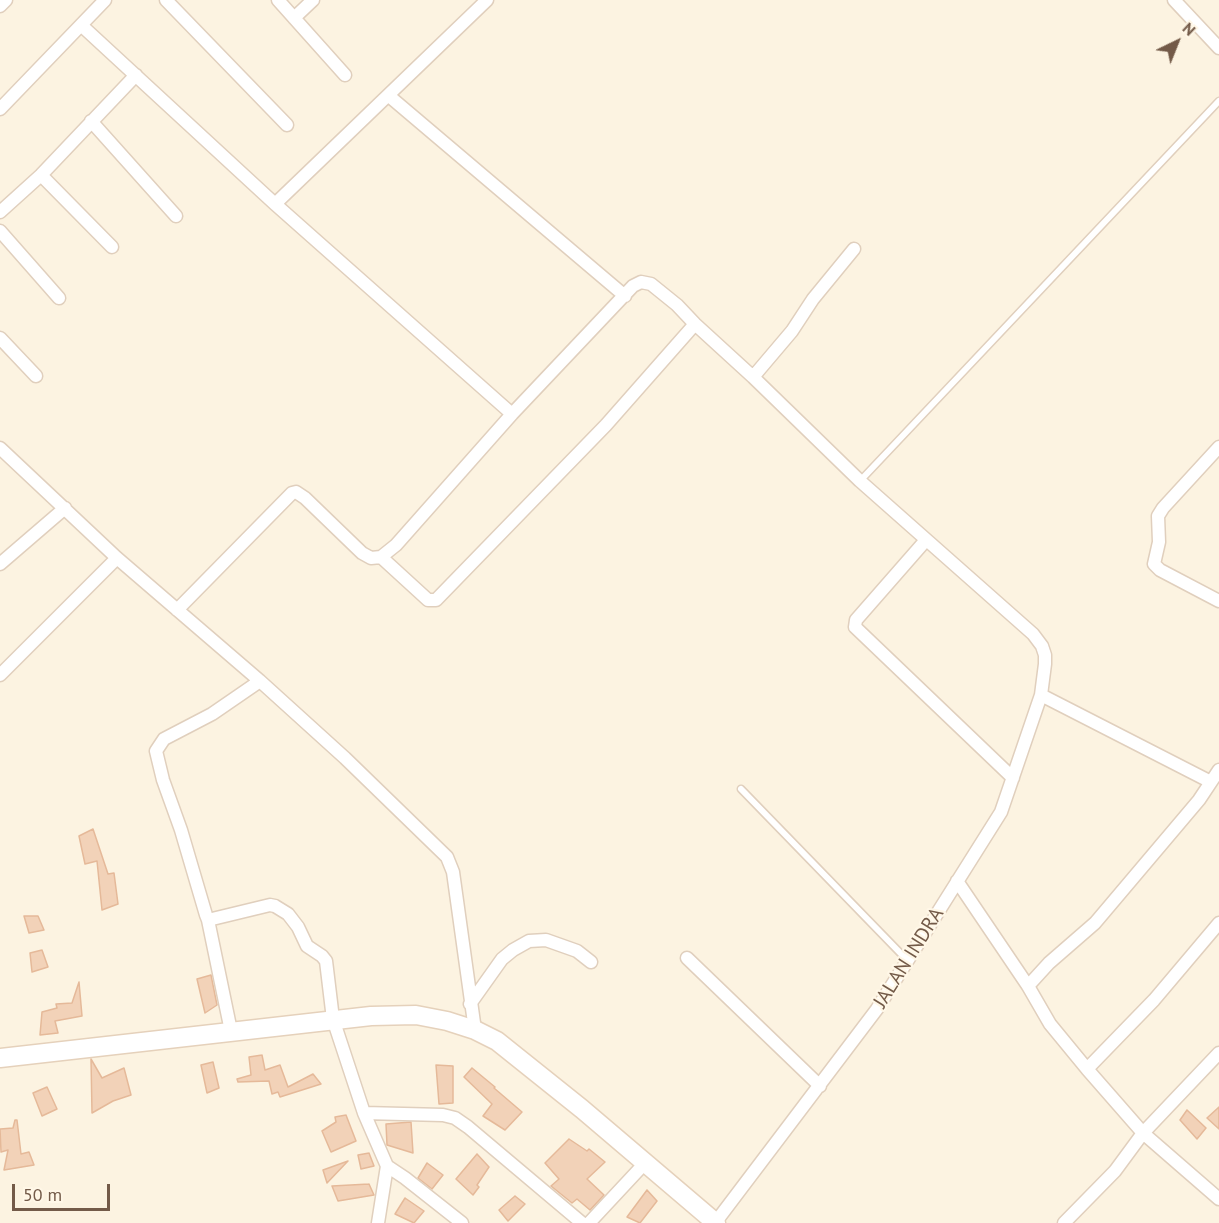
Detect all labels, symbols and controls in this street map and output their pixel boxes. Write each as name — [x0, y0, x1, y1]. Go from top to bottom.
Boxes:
north arrow — [1147, 12, 1207, 72]
text: N — [1179, 18, 1200, 40]
street label: JALAN INDRA — [869, 903, 949, 1013]
scale bar — [15, 1172, 112, 1210]
text: 50 m — [23, 1183, 62, 1206]

